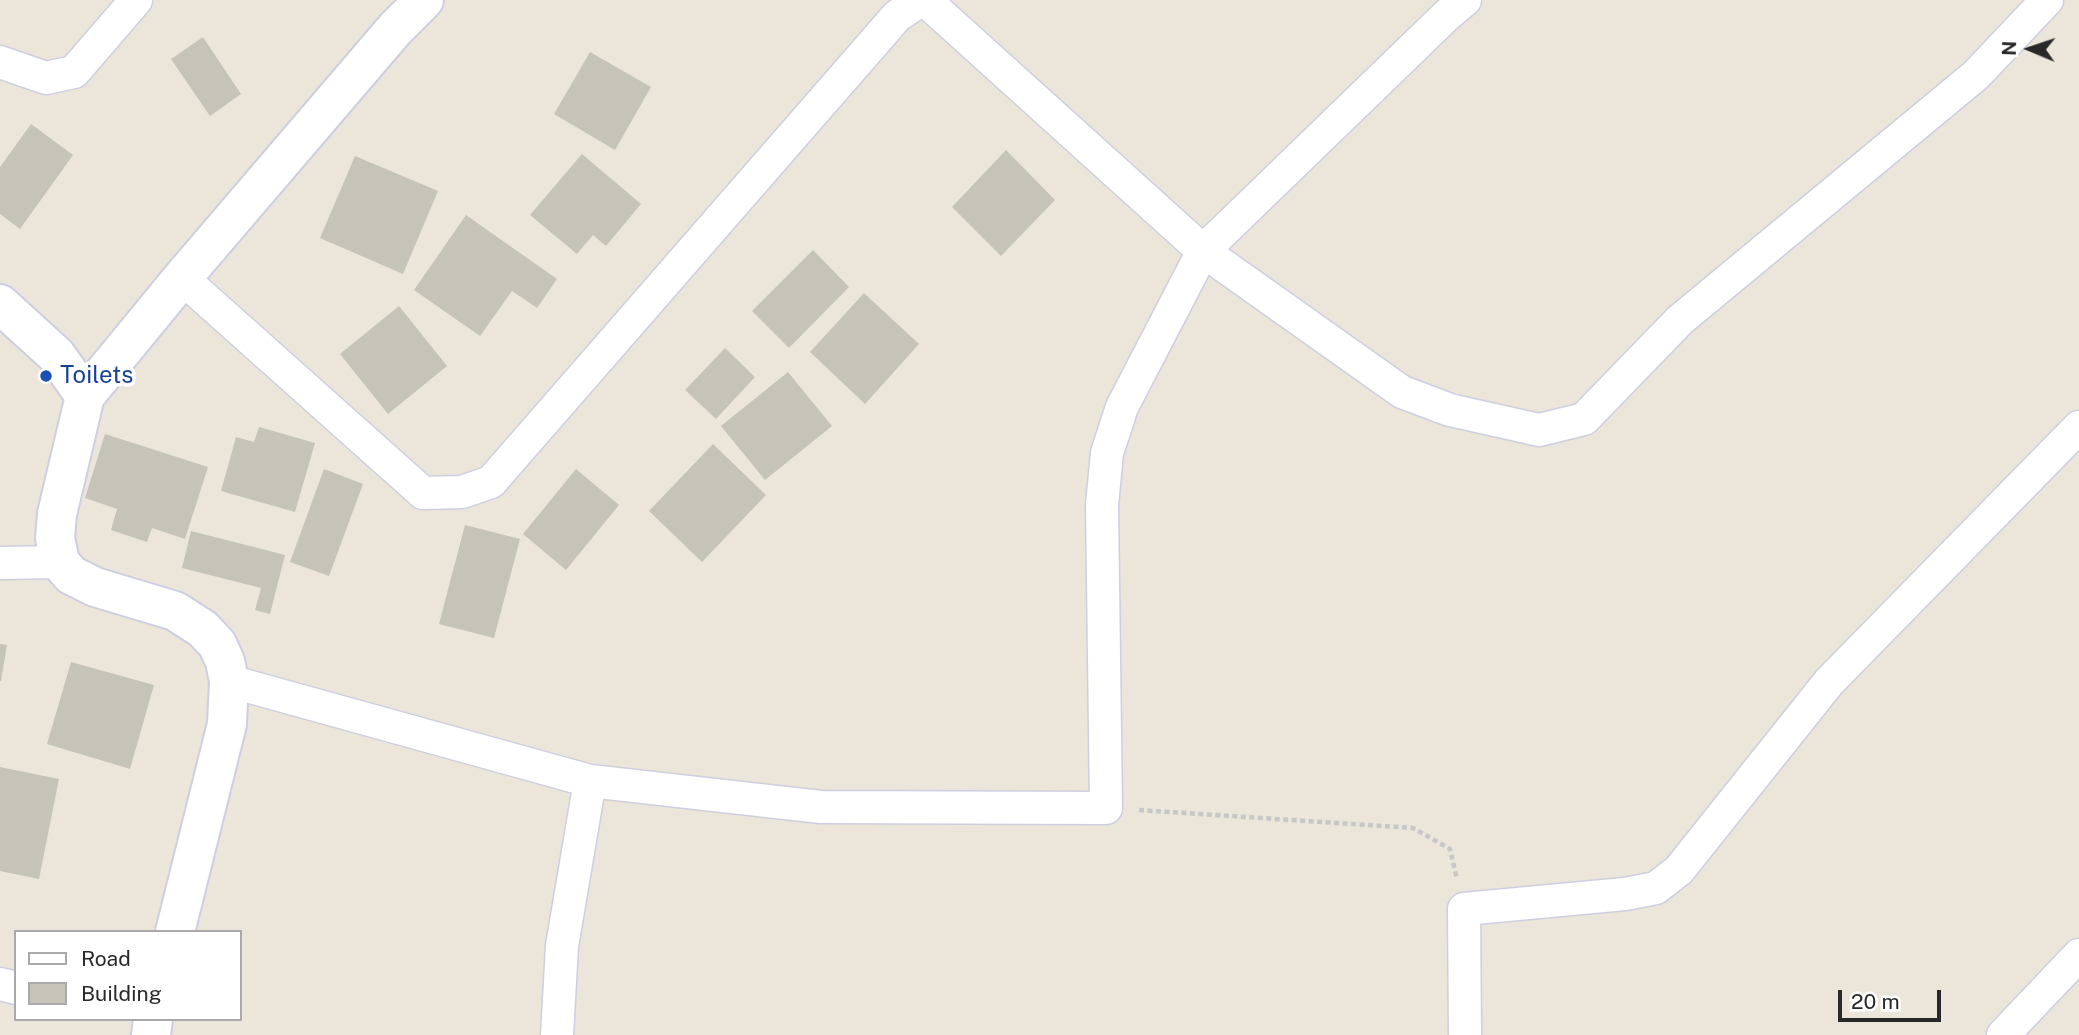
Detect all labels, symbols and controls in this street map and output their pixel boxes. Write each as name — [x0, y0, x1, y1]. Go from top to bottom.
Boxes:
north arrow — [1995, 14, 2065, 84]
text: N — [1998, 40, 2020, 56]
place label: Toilets — [60, 362, 133, 390]
marker: Toilets — [38, 368, 54, 384]
legend — [14, 930, 242, 1021]
text: Road — [81, 946, 131, 971]
scale bar — [1841, 976, 1944, 1020]
text: Building — [81, 981, 162, 1006]
text: 20 m — [1851, 989, 1900, 1014]

